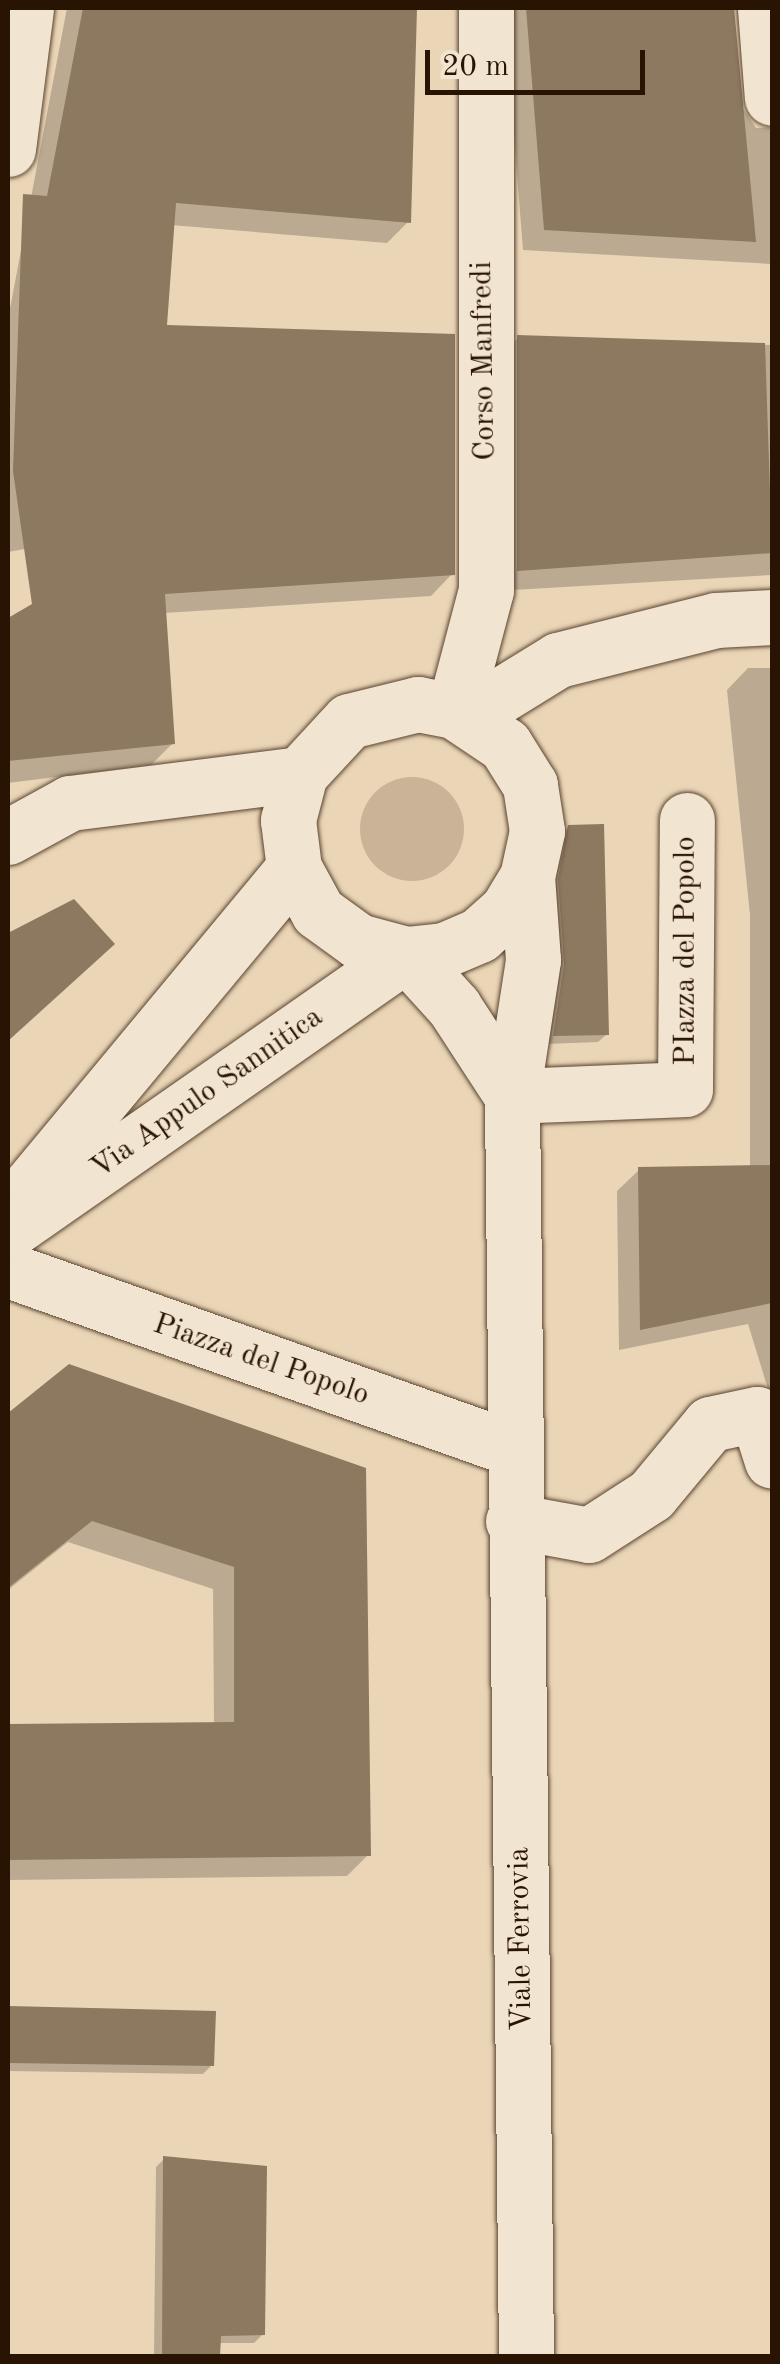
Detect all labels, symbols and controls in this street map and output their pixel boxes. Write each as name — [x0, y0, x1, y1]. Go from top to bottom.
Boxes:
scale bar — [430, 30, 650, 92]
text: 20 m — [442, 52, 509, 82]
street label: Corso Manfredi — [464, 261, 504, 461]
street label: PIazza del Popolo — [668, 836, 704, 1066]
street label: Via Appulo Sannitica — [84, 999, 330, 1187]
street label: Piazza del Popolo — [148, 1306, 374, 1414]
street label: Viale Ferrovia — [501, 1847, 541, 2031]

